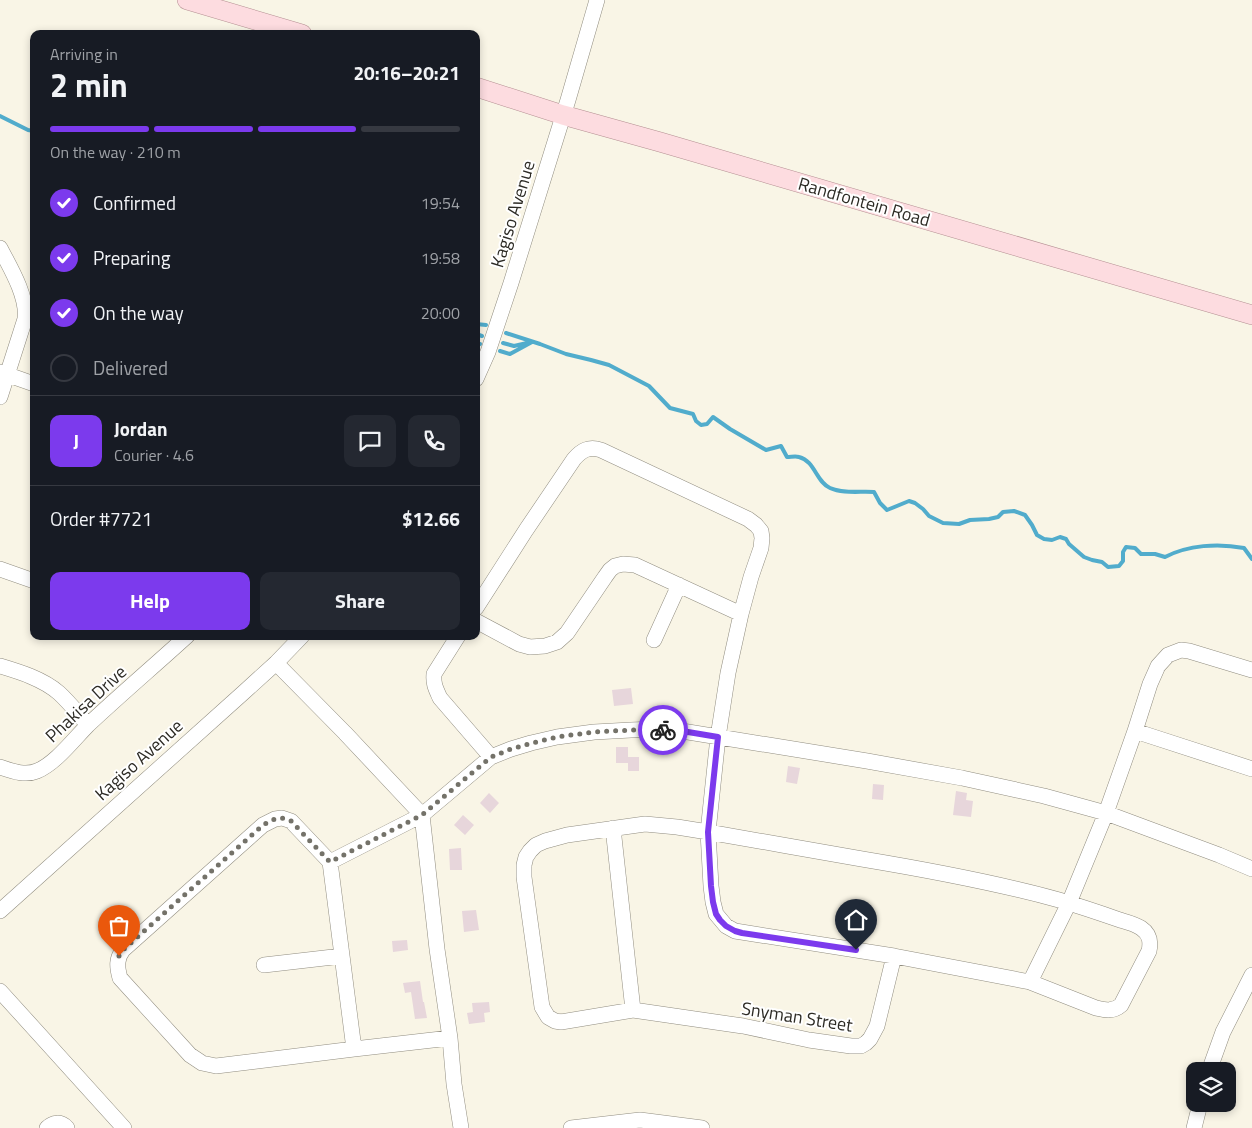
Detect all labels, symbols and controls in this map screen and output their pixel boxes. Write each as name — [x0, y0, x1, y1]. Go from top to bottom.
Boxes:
text: Arriving in — [50, 42, 118, 66]
text: 20:16–20:21 — [353, 58, 460, 87]
text: 2 min — [50, 61, 128, 109]
text: On the way · 210 m — [50, 140, 181, 164]
street label: Kagiso Avenue — [483, 157, 542, 271]
street label: Randfontein Road — [795, 170, 933, 233]
text: Confirmed — [93, 188, 176, 217]
icon: check — [50, 189, 78, 217]
text: 19:54 — [421, 191, 460, 215]
text: Preparing — [93, 243, 170, 272]
icon: check — [50, 244, 78, 272]
text: 19:58 — [421, 246, 460, 270]
text: On the way — [93, 298, 184, 327]
icon: check — [50, 299, 78, 327]
text: 20:00 — [421, 301, 460, 325]
text: Delivered — [93, 353, 168, 382]
text: Jordan — [114, 414, 167, 443]
button: chat — [344, 415, 396, 467]
button: phone — [408, 415, 460, 467]
text: J — [73, 426, 79, 455]
text: Courier · 4.6 — [114, 443, 194, 467]
text: Order #7721 — [50, 504, 152, 533]
text: $12.66 — [402, 504, 460, 533]
button: Help — [50, 572, 250, 630]
button: Share — [260, 572, 460, 630]
street label: Phakisa Drive — [39, 659, 132, 749]
courier — [638, 705, 688, 755]
street label: Kagiso Avenue — [89, 713, 189, 807]
icon: bike — [649, 716, 677, 744]
pin — [835, 899, 877, 950]
pin — [98, 905, 140, 956]
icon: home — [842, 906, 870, 934]
icon: bag — [105, 912, 133, 940]
street label: Snyman Street — [740, 994, 855, 1039]
map controls — [1186, 1062, 1236, 1112]
button: layers — [1186, 1062, 1236, 1112]

